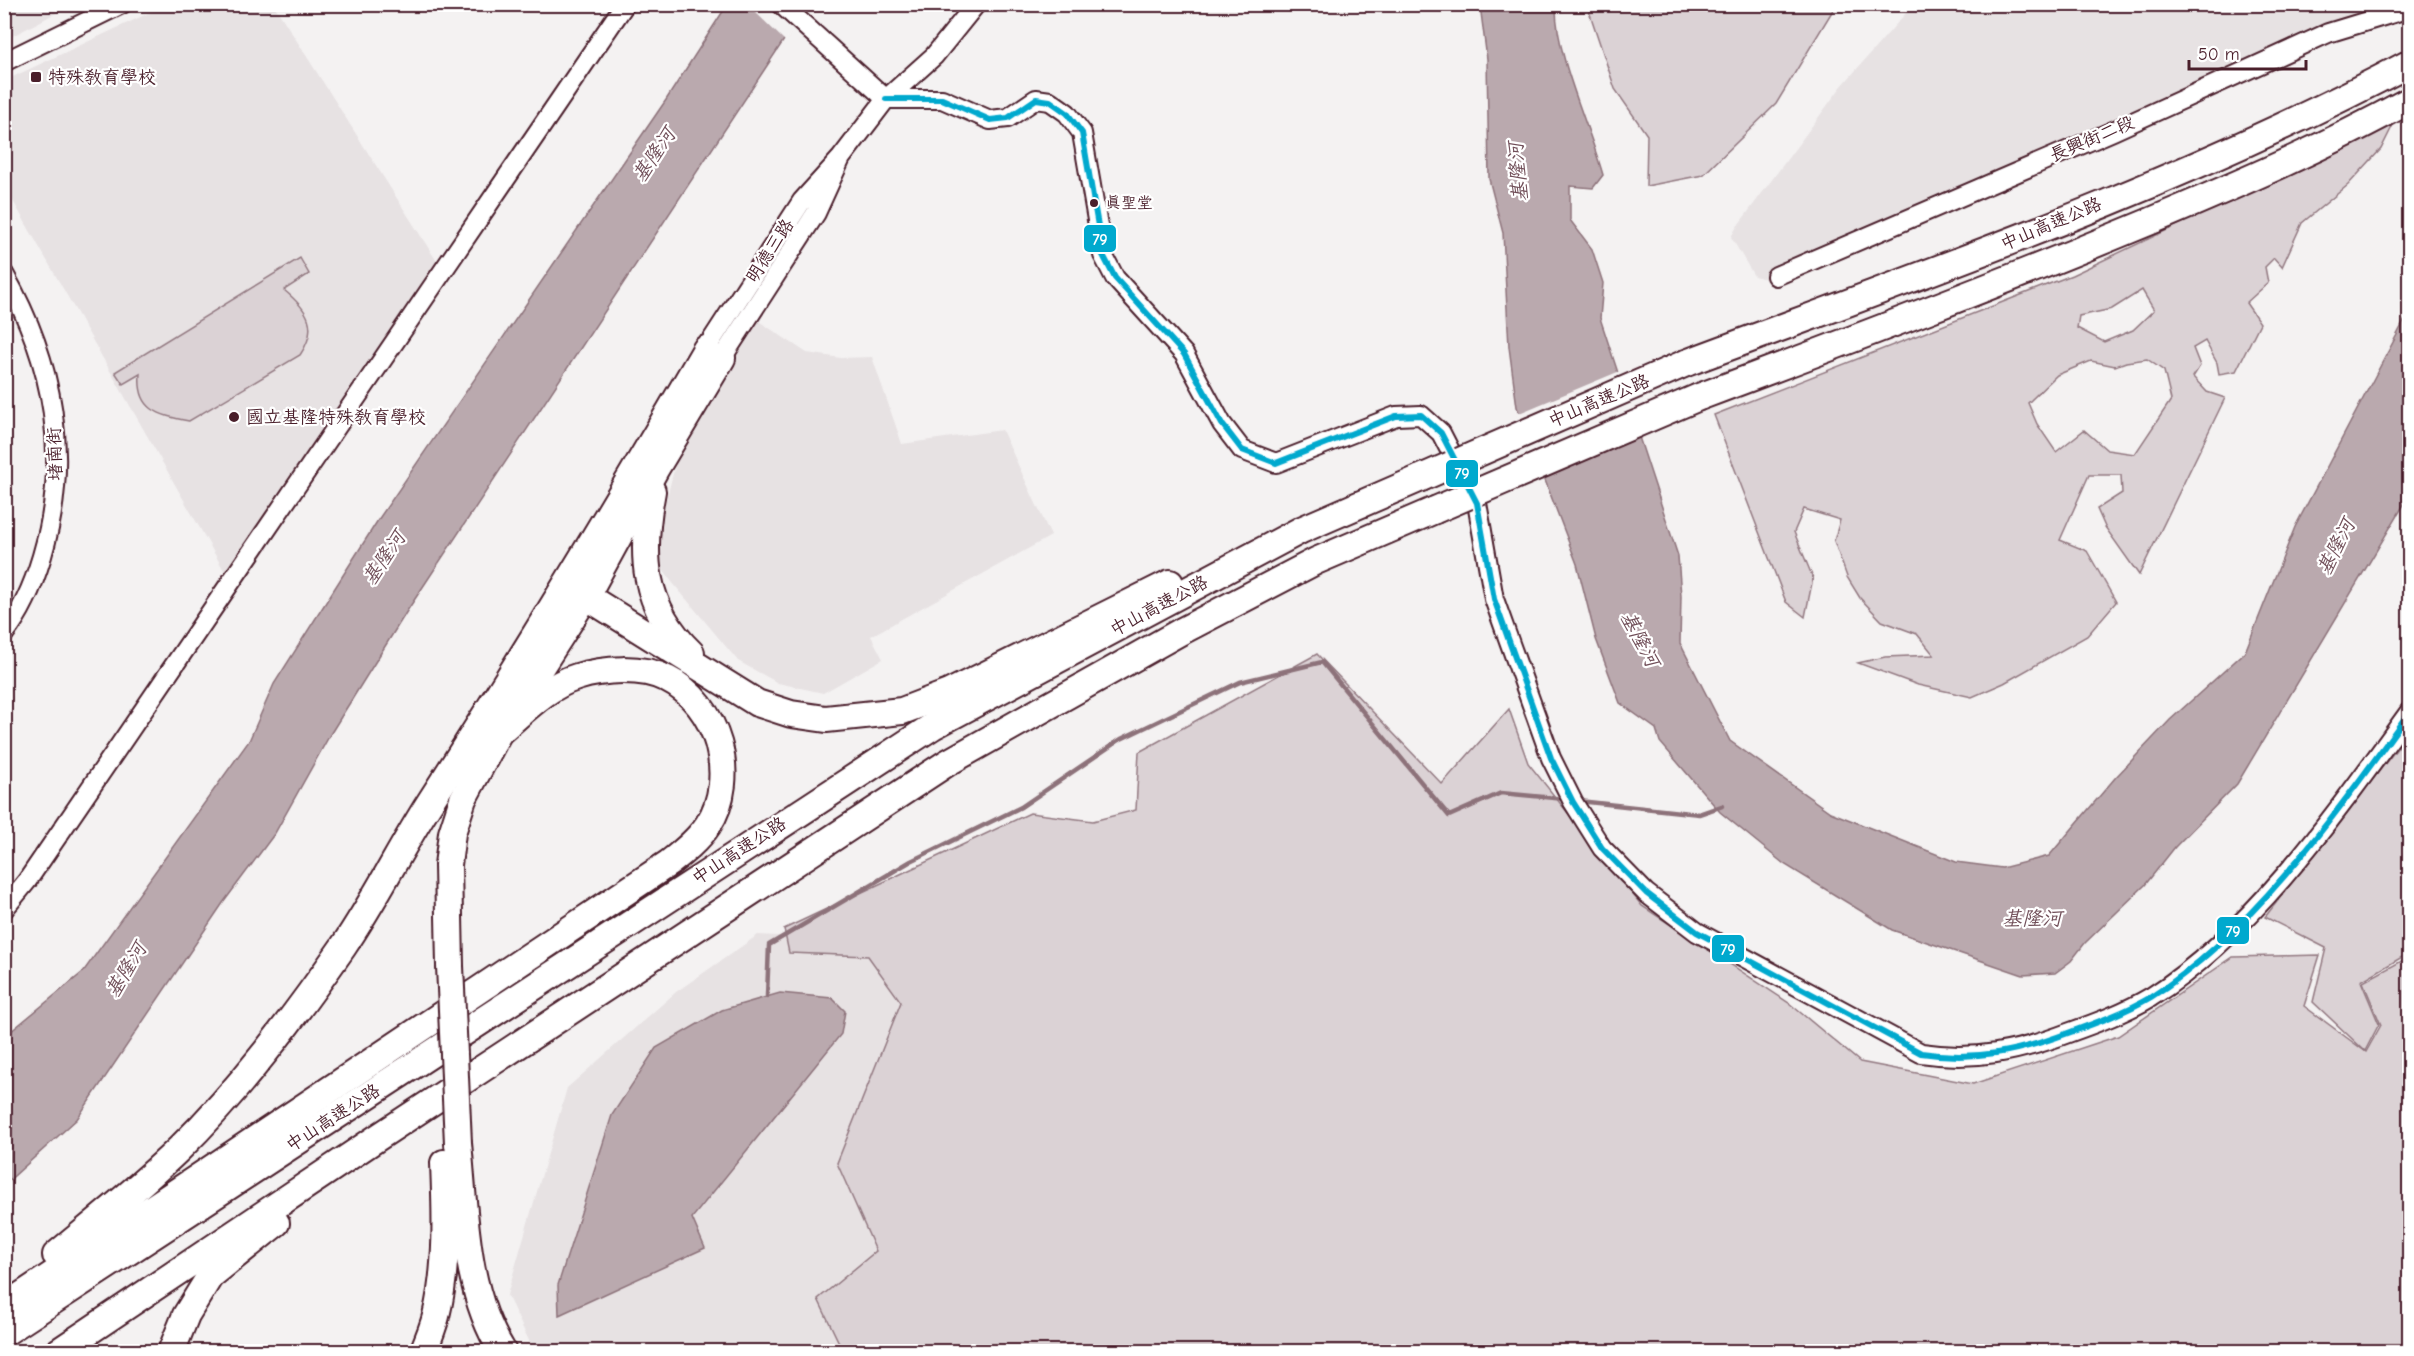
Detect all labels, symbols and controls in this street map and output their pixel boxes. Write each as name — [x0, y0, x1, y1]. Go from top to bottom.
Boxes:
scale bar — [2189, 33, 2306, 71]
text: 50 m — [2198, 44, 2240, 65]
place label: 特殊教育學校 — [48, 67, 156, 88]
marker: 特殊教育學校 — [29, 70, 43, 84]
street label: 長興街二段 — [2046, 112, 2138, 166]
water label: 基隆河 — [628, 121, 682, 186]
water label: 基隆河 — [1504, 138, 1532, 203]
street label: 中山高速公路 — [1997, 193, 2105, 255]
place label: 真聖堂 — [1105, 194, 1153, 212]
marker: 真聖堂 — [1088, 197, 1100, 209]
street label: 明德三路 — [742, 215, 798, 287]
line badge: 79 — [1083, 224, 1117, 253]
text: 79 — [1092, 231, 1108, 249]
street label: 中山高速公路 — [1545, 370, 1653, 432]
place label: 國立基隆特殊教育學校 — [246, 407, 426, 428]
marker: 國立基隆特殊教育學校 — [227, 410, 241, 424]
street label: 堵南街 — [44, 427, 66, 481]
line badge: 79 — [1445, 459, 1479, 488]
text: 79 — [1454, 465, 1470, 483]
water label: 基隆河 — [2312, 512, 2361, 579]
water label: 基隆河 — [358, 524, 412, 589]
street label: 中山高速公路 — [1106, 571, 1212, 641]
water label: 基隆河 — [1616, 607, 1666, 674]
street label: 中山高速公路 — [688, 813, 790, 889]
water label: 基隆河 — [2002, 907, 2065, 930]
line badge: 79 — [2216, 916, 2250, 945]
text: 79 — [2225, 923, 2241, 941]
line badge: 79 — [1711, 934, 1745, 963]
water label: 基隆河 — [101, 936, 153, 1002]
text: 79 — [1720, 941, 1736, 959]
street label: 中山高速公路 — [282, 1080, 384, 1156]

